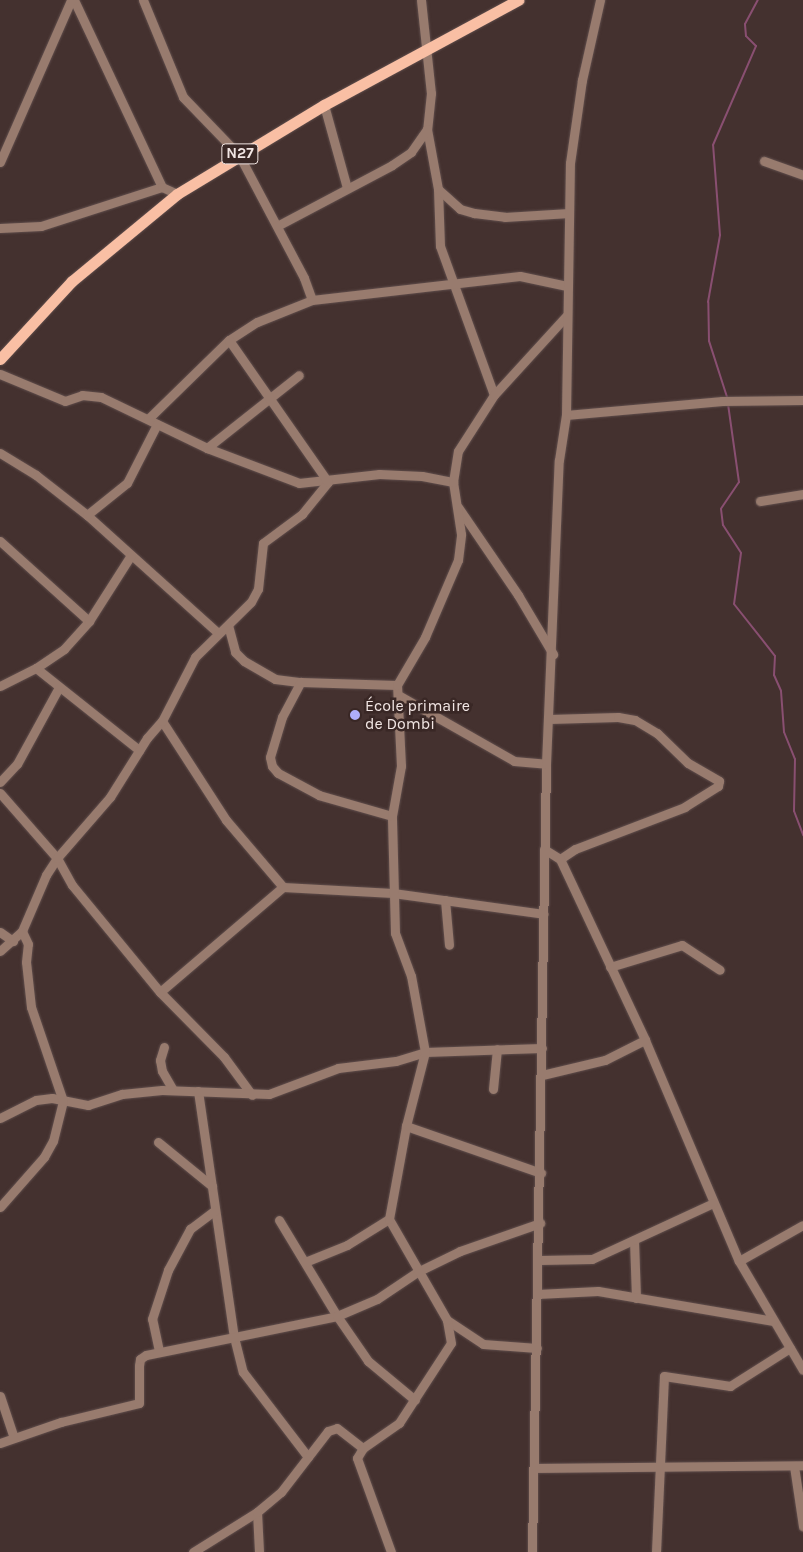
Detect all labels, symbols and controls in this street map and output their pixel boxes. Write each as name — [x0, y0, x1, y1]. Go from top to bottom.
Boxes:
road number: N27 — [221, 142, 259, 166]
place label: École primaire de Dombi — [365, 696, 470, 734]
marker: École primaire de Dombi — [349, 709, 361, 721]

